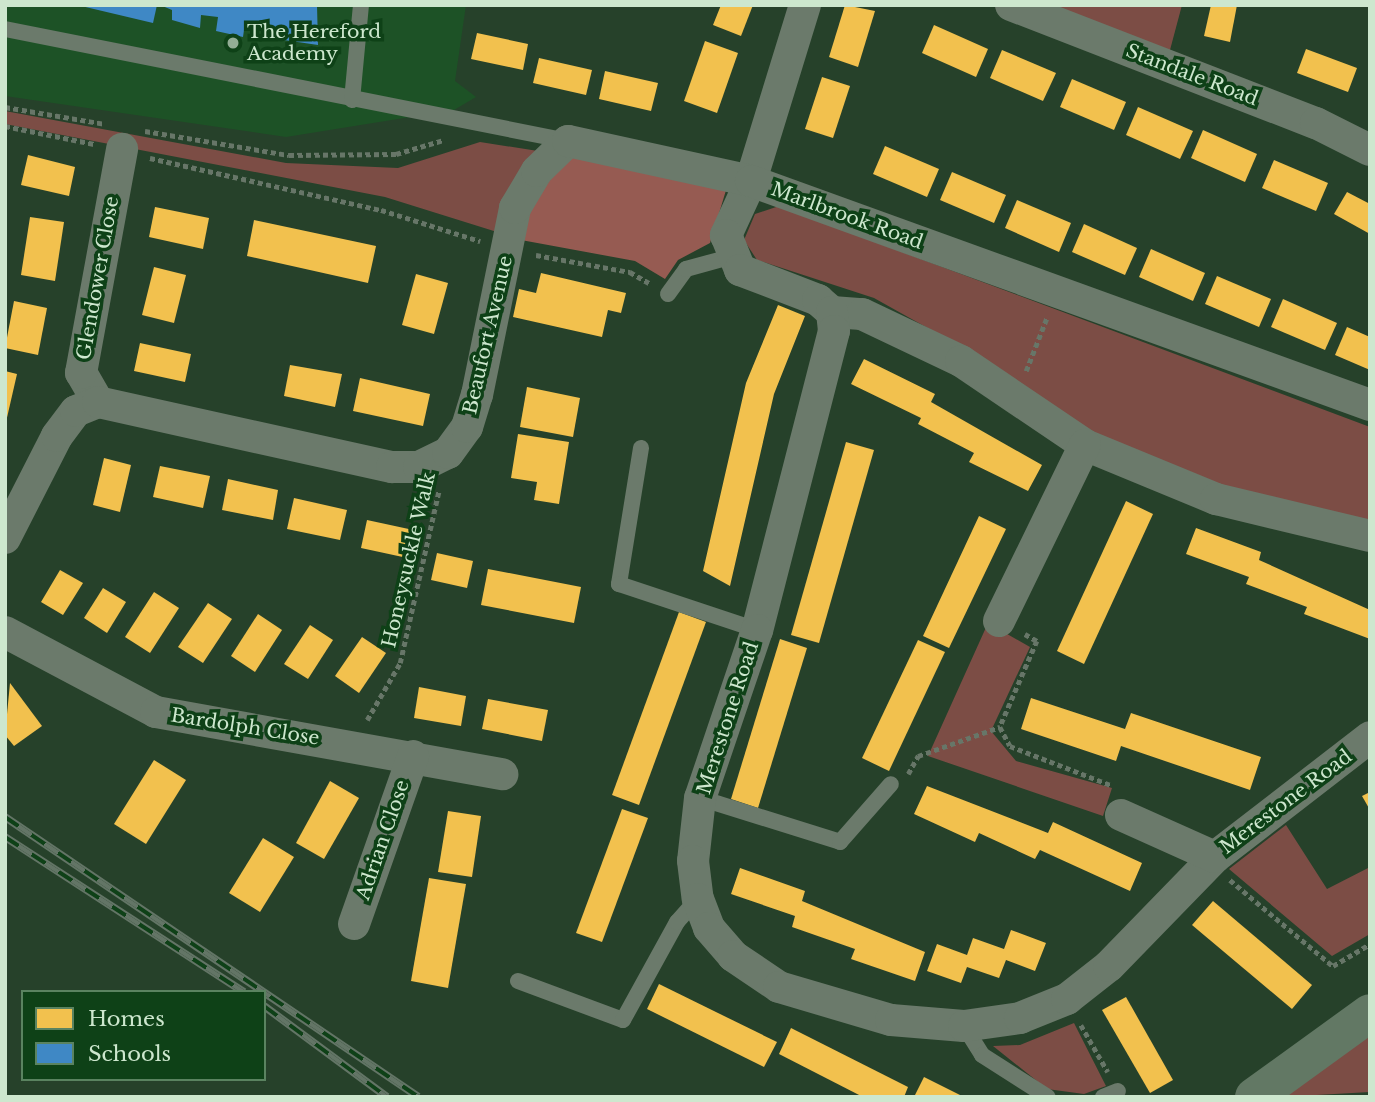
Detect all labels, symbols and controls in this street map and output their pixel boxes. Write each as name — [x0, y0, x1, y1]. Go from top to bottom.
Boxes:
place label: The Hereford Academy — [247, 21, 381, 65]
marker: The Hereford Academy — [225, 35, 241, 51]
street label: Standale Road — [1123, 39, 1261, 111]
street label: Marlbrook Road — [768, 178, 926, 254]
street label: Glendower Close — [72, 194, 124, 362]
street label: Beaufort Avenue — [459, 253, 517, 417]
street label: Honeysuckle Walk — [378, 470, 440, 650]
street label: Merestone Road — [693, 639, 763, 797]
street label: Bardolph Close — [169, 704, 321, 750]
street label: Merestone Road — [1216, 745, 1356, 859]
street label: Adrian Close — [352, 777, 414, 903]
legend — [21, 990, 266, 1081]
text: Homes — [88, 1006, 165, 1032]
text: Schools — [88, 1041, 171, 1067]

